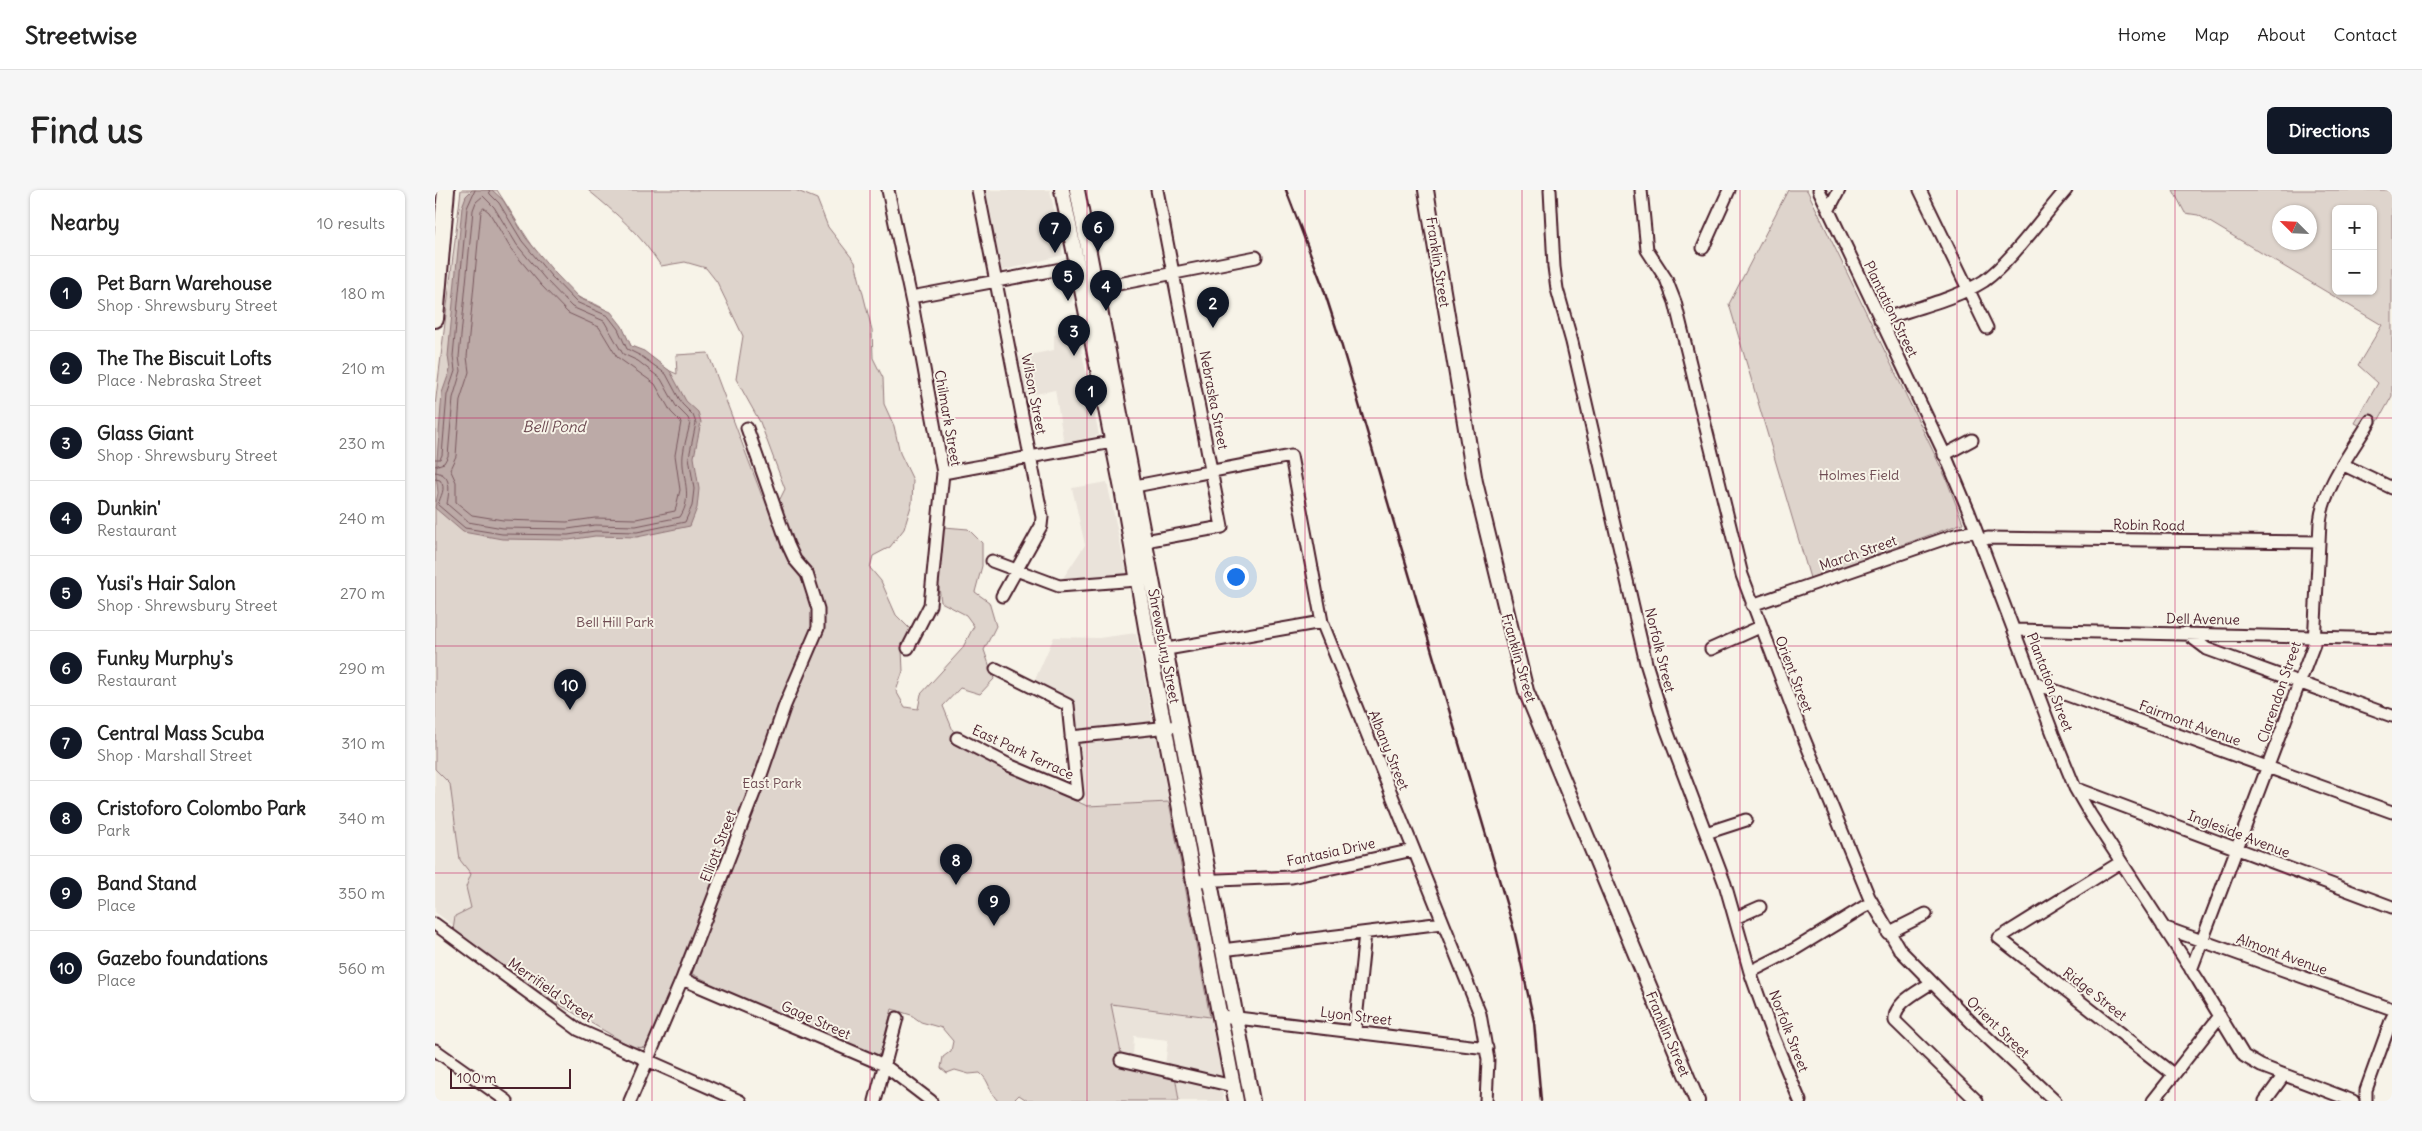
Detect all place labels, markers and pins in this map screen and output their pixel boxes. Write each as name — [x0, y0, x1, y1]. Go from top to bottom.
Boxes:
pin: 6 — [1082, 211, 1114, 252]
pin: 7 — [1039, 212, 1071, 253]
pin: 5 — [1052, 260, 1084, 301]
pin: 4 — [1090, 270, 1122, 311]
pin: 2 — [1197, 287, 1229, 328]
pin: 3 — [1058, 315, 1090, 356]
pin: 1 — [1075, 375, 1107, 416]
pin: 10 — [554, 669, 586, 710]
pin: 8 — [940, 844, 972, 885]
pin: 9 — [978, 885, 1010, 926]

